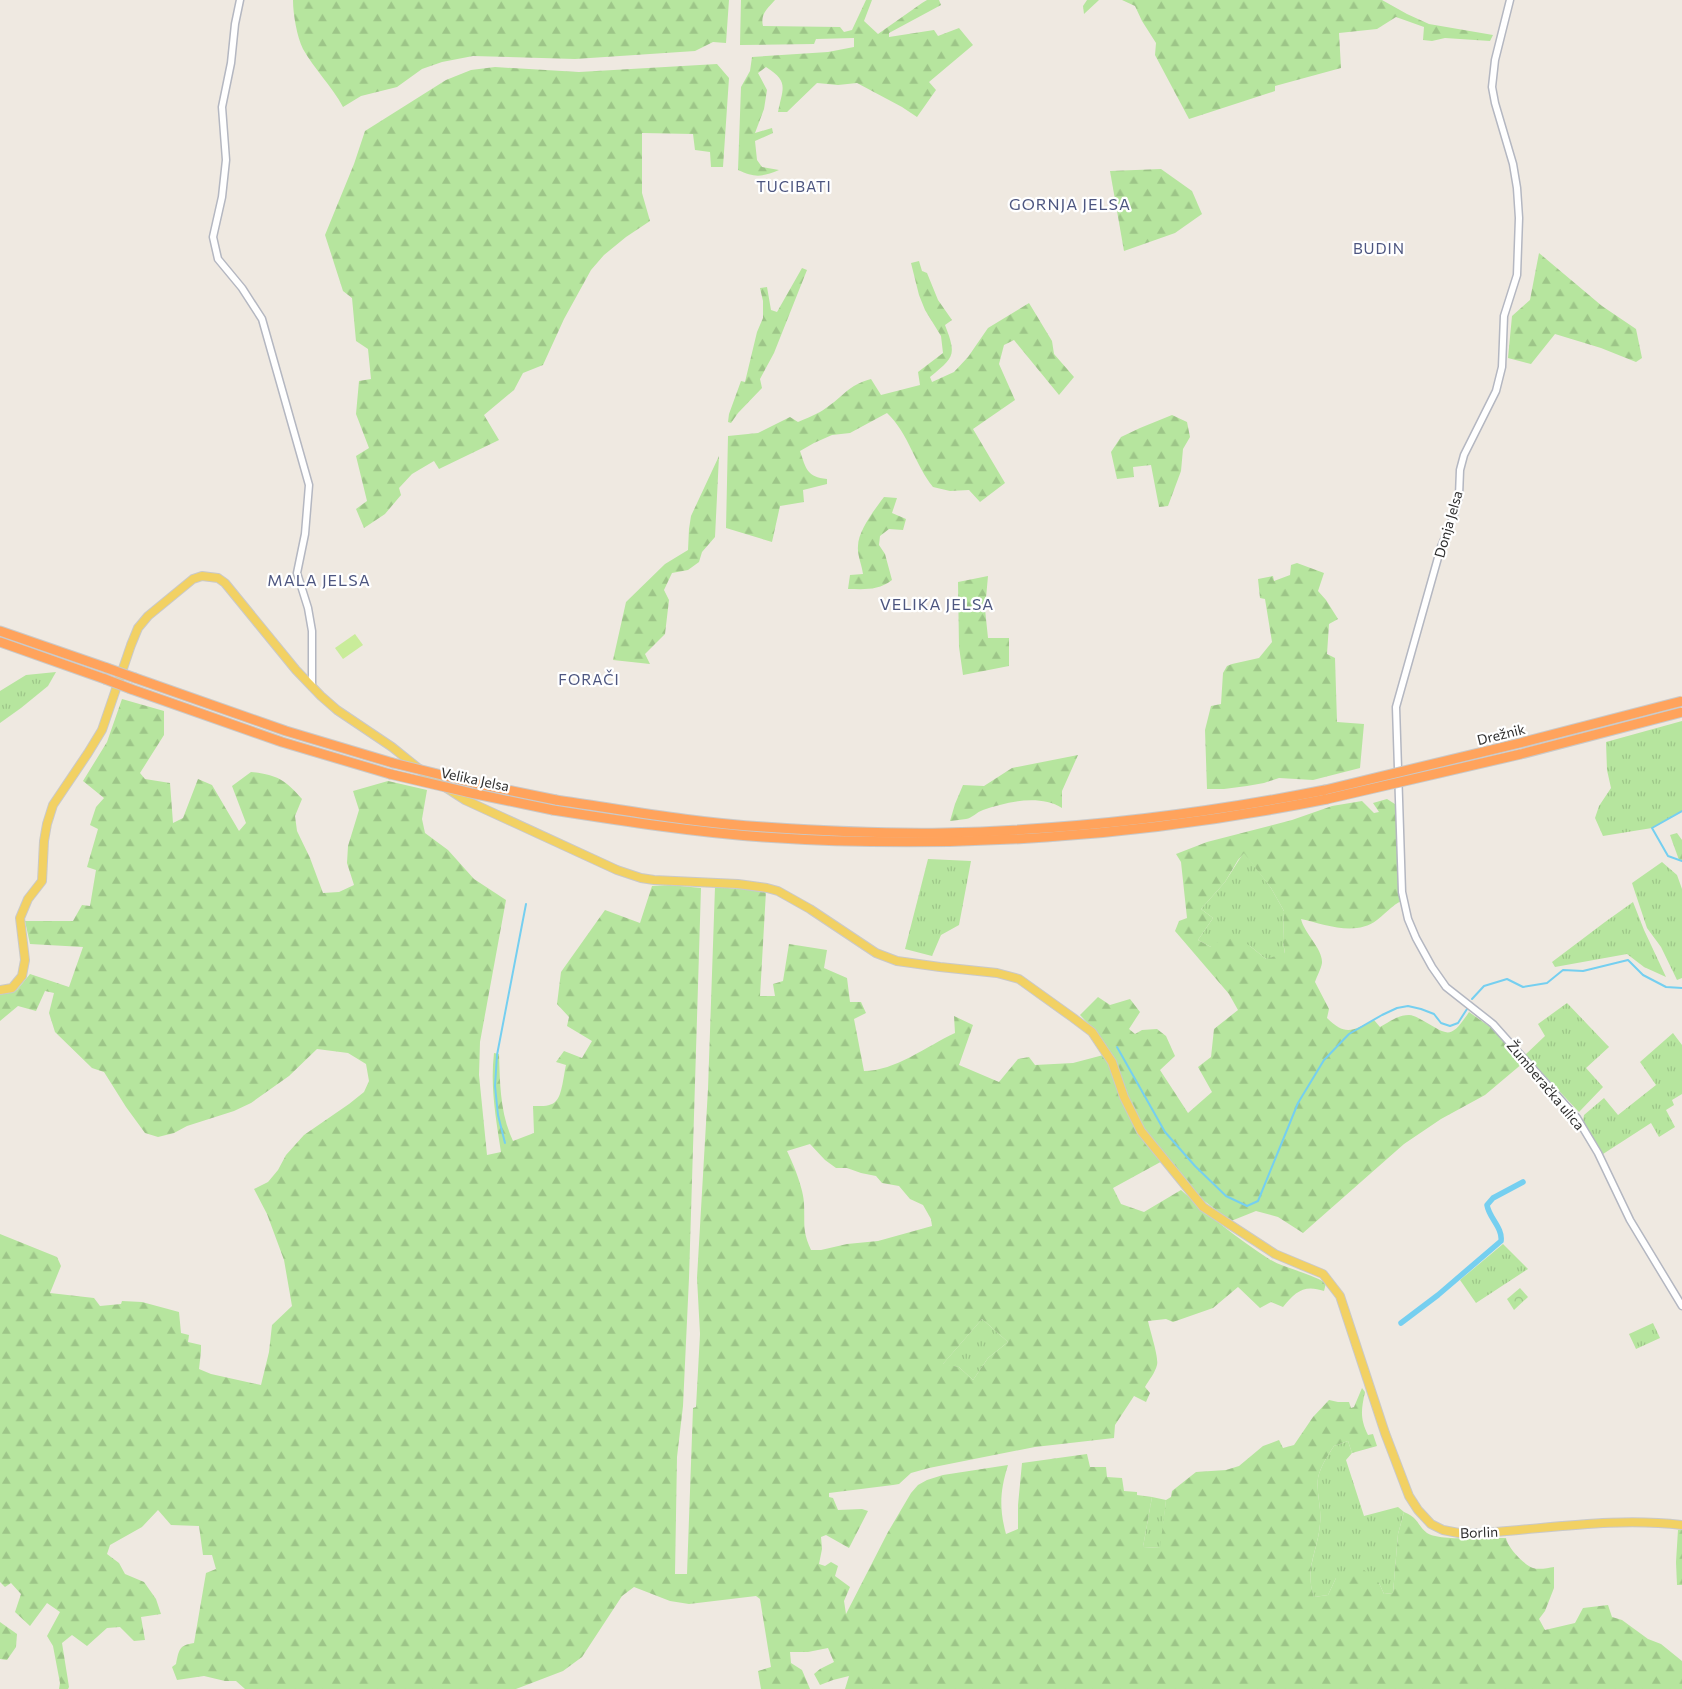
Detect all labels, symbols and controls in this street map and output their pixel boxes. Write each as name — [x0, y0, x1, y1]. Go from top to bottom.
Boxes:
district label: TUCIBATI — [756, 177, 832, 195]
district label: GORNJA JELSA — [1009, 194, 1131, 213]
district label: BUDIN — [1353, 239, 1405, 257]
street label: Donja Jelsa — [1430, 489, 1466, 559]
district label: MALA JELSA — [267, 570, 371, 589]
district label: VELIKA JELSA — [880, 594, 994, 613]
district label: FORAČI — [558, 669, 620, 688]
street label: Drežnik — [1475, 720, 1527, 748]
street label: Velika Jelsa — [439, 763, 511, 795]
street label: Žumberačka ulica — [1504, 1037, 1588, 1133]
street label: Borlin — [1460, 1523, 1498, 1541]

